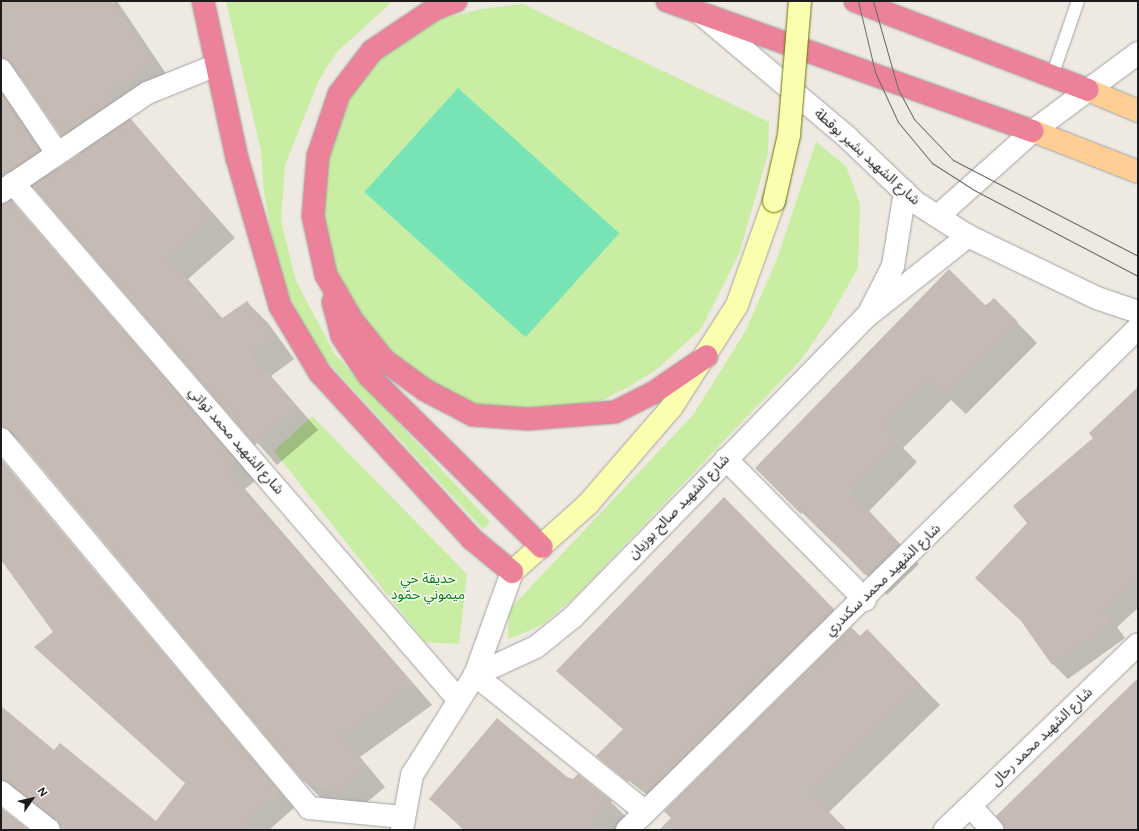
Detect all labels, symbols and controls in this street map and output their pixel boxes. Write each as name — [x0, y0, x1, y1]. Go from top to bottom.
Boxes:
street label: شارع الشهيد بشير بوقطة — [811, 105, 923, 209]
street label: شارع الشهيد محمد تواتي — [185, 384, 287, 498]
street label: شارع الشهيد صالح بوزيان — [625, 451, 733, 563]
street label: شارع الشهيد محمد سكندري — [822, 520, 944, 640]
park label: حديقة حي ميموني حمّود — [391, 571, 465, 604]
street label: شارع الشهيد محمد رحال — [988, 684, 1096, 790]
north arrow — [12, 779, 52, 819]
text: N — [35, 785, 50, 799]

